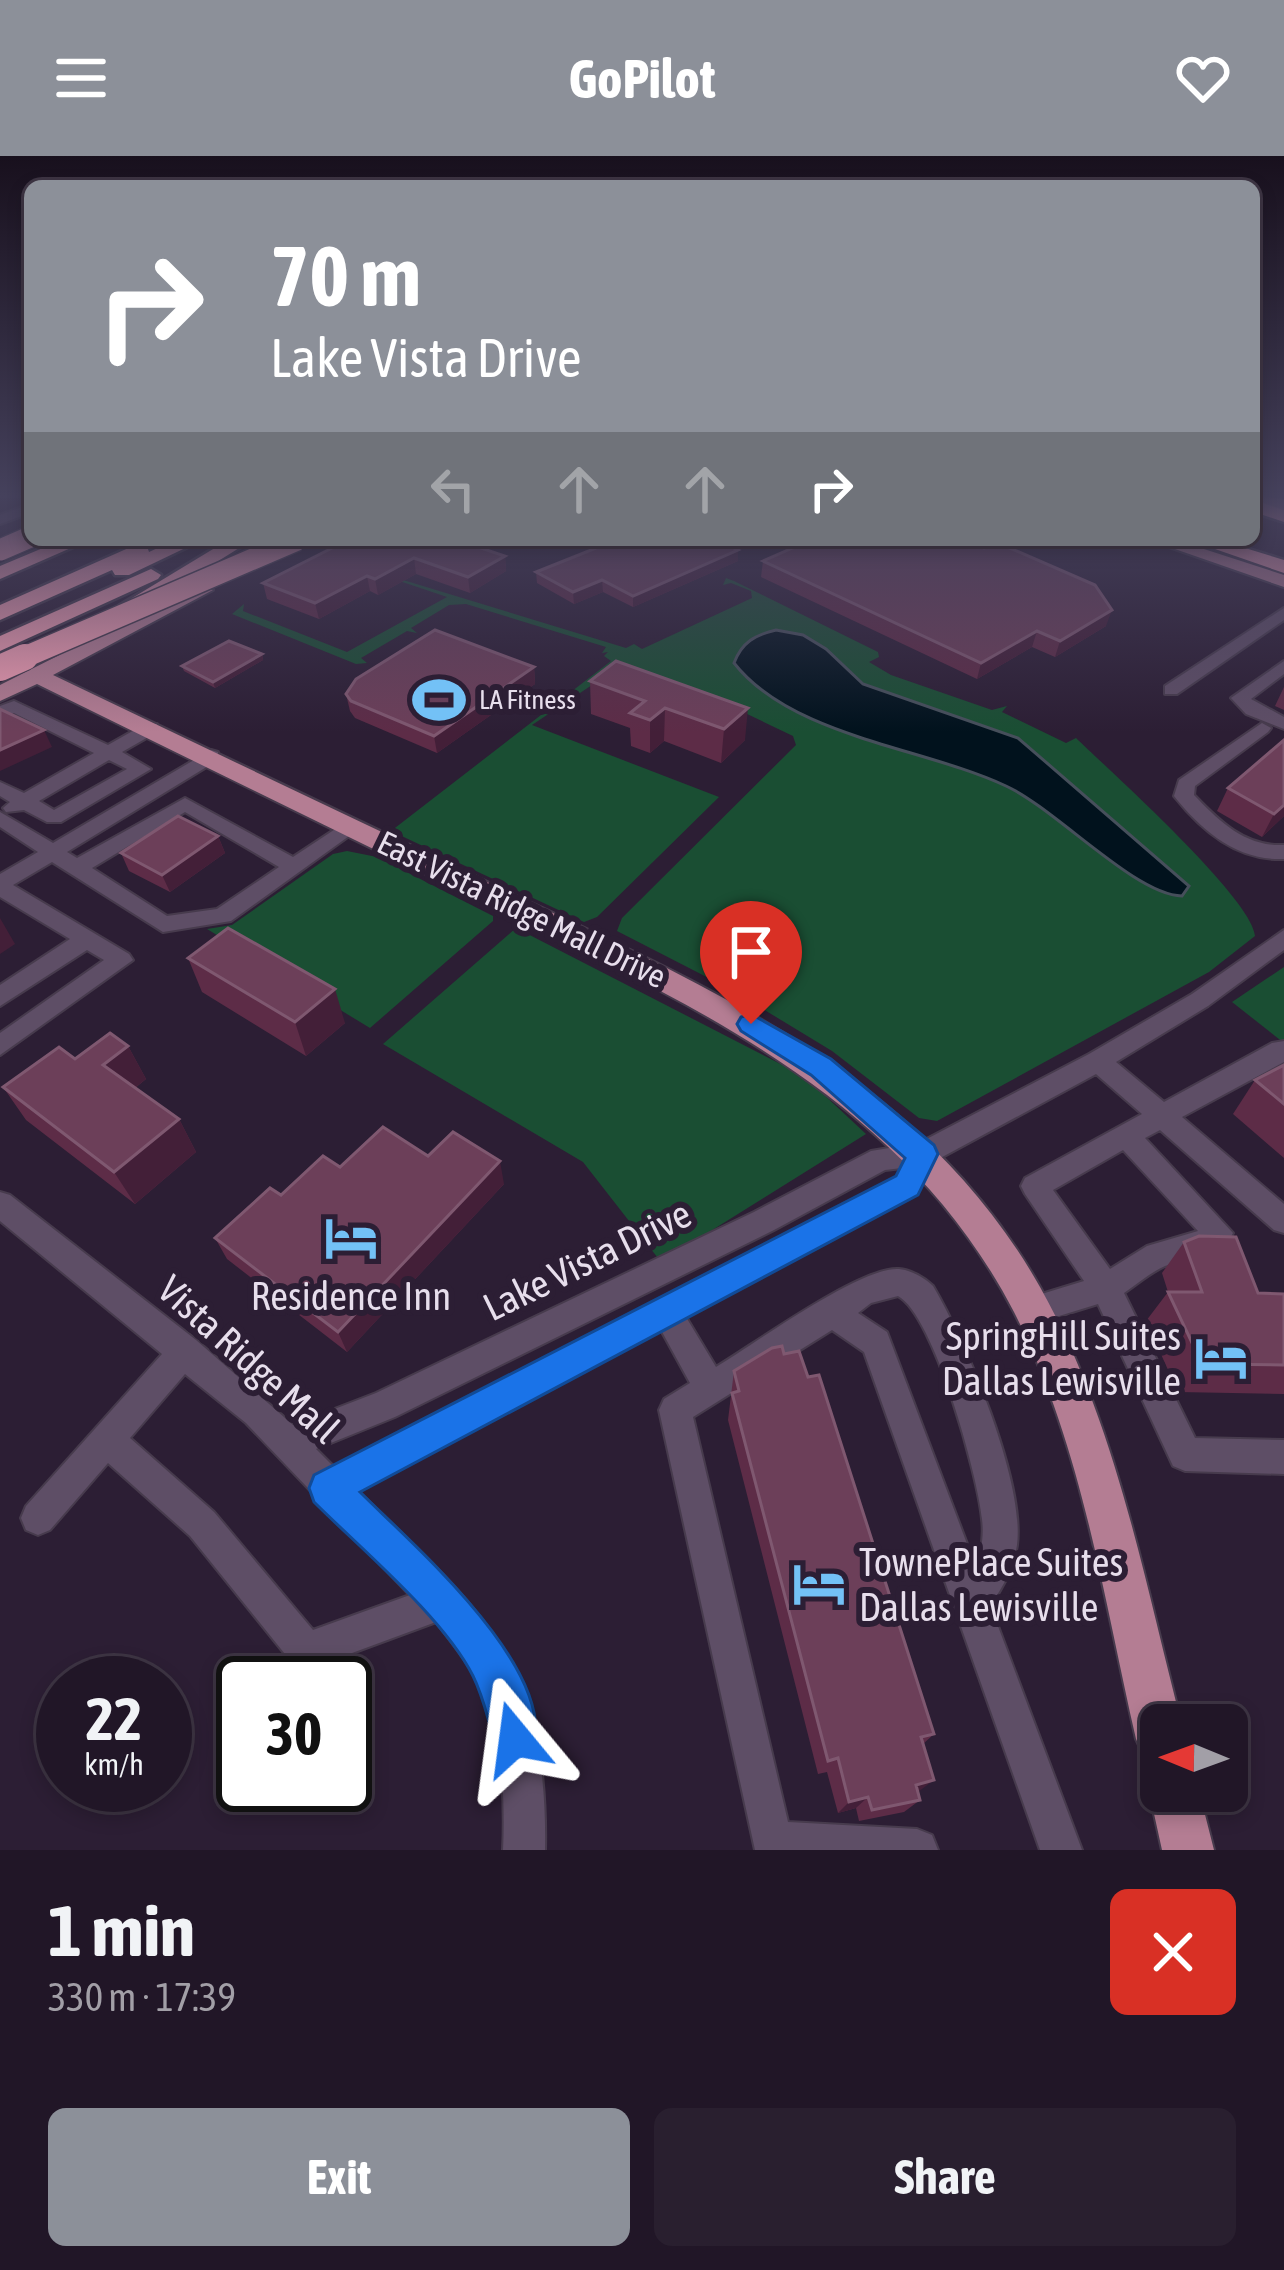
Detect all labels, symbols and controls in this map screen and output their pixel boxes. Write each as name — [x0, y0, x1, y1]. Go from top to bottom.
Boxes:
icon: menu — [48, 45, 114, 111]
icon: heart — [1170, 45, 1236, 111]
text: GoPilot — [568, 48, 716, 109]
icon: right — [72, 228, 228, 384]
text: 70 m — [270, 228, 421, 324]
text: Lake Vista Drive — [270, 327, 581, 388]
icon: left — [420, 456, 486, 522]
icon: ahead — [546, 456, 612, 522]
icon: ahead — [672, 456, 738, 522]
icon: right — [798, 456, 864, 522]
sports icon: LA Fitness — [410, 671, 468, 729]
place label: LA Fitness — [479, 684, 576, 715]
street label: East Vista Ridge Mall Drive — [372, 823, 672, 995]
pin — [700, 901, 802, 1024]
icon: arrive — [718, 919, 784, 985]
street label: Lake Vista Drive — [476, 1191, 698, 1329]
hotel icon: Residence Inn — [322, 1209, 380, 1267]
street label: Vista Ridge Mall — [150, 1267, 348, 1451]
place label: Residence Inn — [251, 1274, 451, 1318]
place label: SpringHill Suites Dallas Lewisville — [942, 1314, 1181, 1403]
hotel icon: SpringHill Suites Dallas Lewisville — [1192, 1329, 1250, 1387]
place label: TownePlace Suites Dallas Lewisville — [859, 1540, 1123, 1629]
hotel icon: TownePlace Suites Dallas Lewisville — [790, 1555, 848, 1613]
speed limit sign: 30 — [216, 1656, 372, 1812]
position arrow — [452, 1676, 578, 1802]
text: 22 — [86, 1684, 142, 1753]
north arrow — [1140, 1704, 1248, 1812]
map controls — [1140, 1704, 1248, 1812]
text: km/h — [84, 1747, 144, 1781]
text: 1 min — [48, 1889, 195, 1971]
button: close — [1110, 1889, 1236, 2015]
text: 330 m · 17:39 — [48, 1975, 236, 2019]
button: Exit — [48, 2108, 630, 2246]
button: Share — [654, 2108, 1236, 2246]

